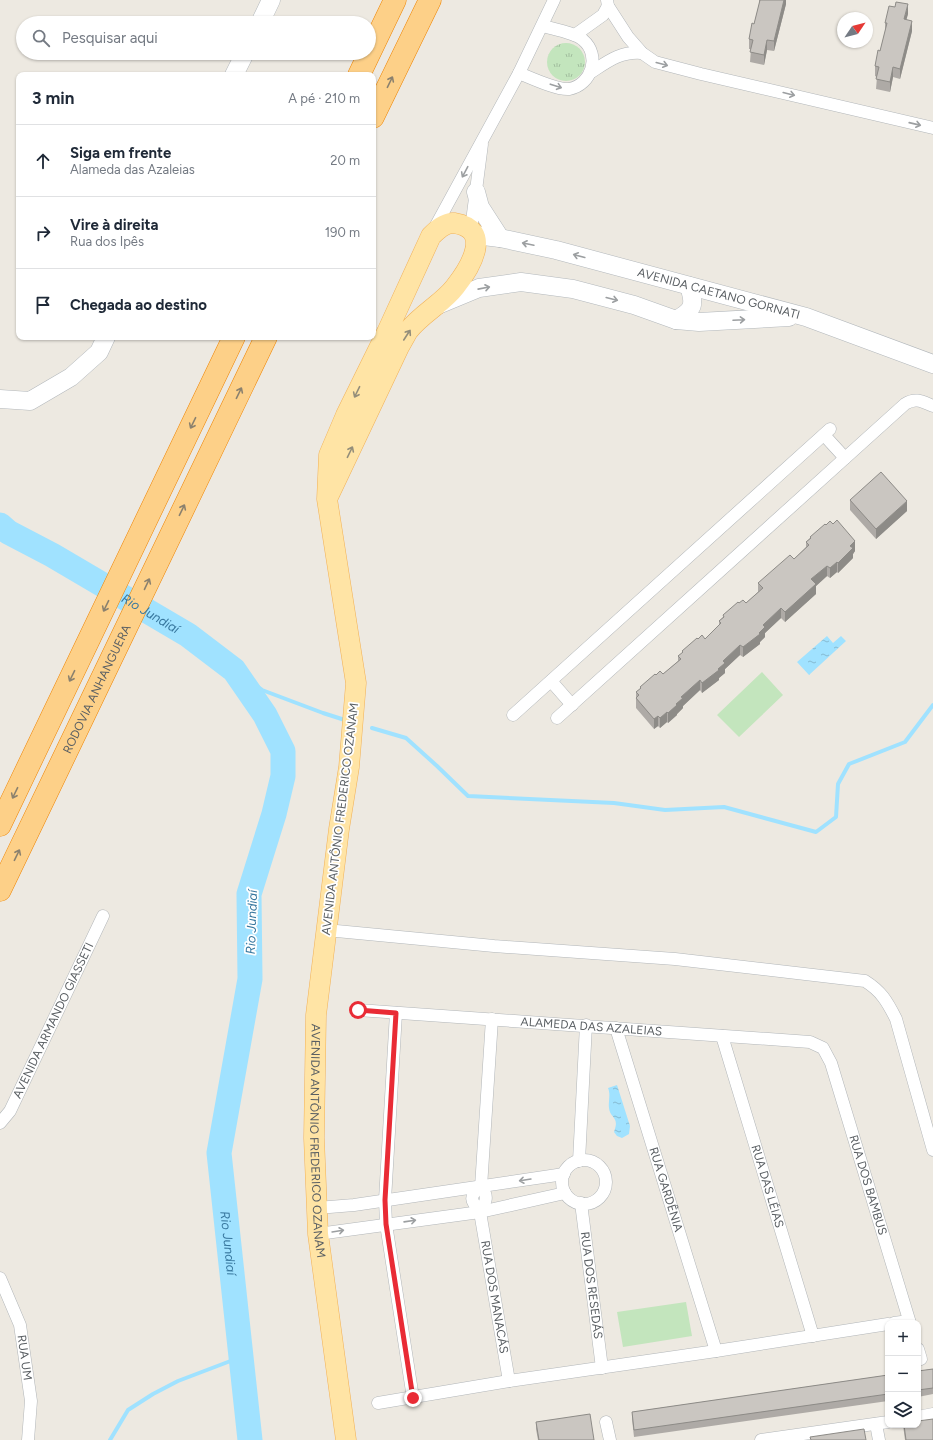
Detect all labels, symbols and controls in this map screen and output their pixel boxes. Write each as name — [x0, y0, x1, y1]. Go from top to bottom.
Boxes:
north arrow — [837, 12, 873, 48]
search box — [16, 16, 376, 60]
icon: search — [30, 27, 52, 49]
text: Pesquisar aqui — [62, 29, 158, 47]
one-way arrow — [656, 60, 669, 68]
one-way arrow — [387, 76, 394, 88]
one-way arrow — [550, 83, 562, 91]
text: 3 min — [32, 88, 74, 108]
one-way arrow — [782, 90, 795, 98]
text: A pé · 210 m — [288, 91, 360, 106]
one-way arrow — [909, 120, 922, 128]
text: Siga em frente — [70, 144, 171, 162]
icon: ahead — [32, 150, 54, 172]
text: 20 m — [330, 153, 360, 168]
text: Alameda das Azaleias — [70, 162, 195, 177]
one-way arrow — [461, 166, 468, 178]
text: Vire à direita — [70, 216, 159, 234]
icon: right — [32, 222, 54, 244]
text: 190 m — [325, 225, 360, 240]
text: Rua dos Ipês — [70, 234, 144, 249]
one-way arrow — [522, 240, 535, 248]
one-way arrow — [573, 252, 586, 260]
street label: AVENIDA CAETANO GORNATI — [636, 265, 802, 322]
one-way arrow — [478, 283, 491, 291]
icon: arrive — [32, 294, 54, 316]
text: Chegada ao destino — [70, 296, 207, 314]
one-way arrow — [605, 296, 618, 304]
one-way arrow — [732, 316, 745, 324]
one-way arrow — [403, 330, 411, 341]
one-way arrow — [353, 386, 360, 398]
one-way arrow — [236, 388, 243, 400]
one-way arrow — [189, 416, 196, 428]
one-way arrow — [347, 446, 354, 458]
one-way arrow — [179, 505, 186, 517]
one-way arrow — [144, 578, 151, 590]
water label: Rio Jundiaí — [119, 591, 184, 637]
one-way arrow — [102, 599, 109, 611]
street label: RODOVIA ANHANGUERA — [60, 622, 134, 756]
one-way arrow — [68, 670, 75, 682]
street label: AVENIDA ANTÔNIO FREDERICO OZANAM — [319, 702, 361, 936]
one-way arrow — [11, 787, 18, 799]
one-way arrow — [14, 849, 21, 861]
water label: Rio Jundiaí — [243, 888, 260, 954]
street label: AVENIDA ARMANDO GIASSETI — [10, 940, 96, 1100]
route start — [349, 1001, 367, 1019]
street label: ALAMEDA DAS AZALEIAS — [520, 1015, 663, 1039]
street label: AVENIDA ANTÔNIO FREDERICO OZANAM — [307, 1024, 328, 1259]
street label: RUA DOS BAMBUS — [846, 1133, 890, 1237]
street label: RUA DAS LÉIAS — [748, 1143, 787, 1229]
street label: RUA GARDÊNIA — [646, 1145, 686, 1233]
one-way arrow — [519, 1176, 532, 1184]
water label: Rio Jundiaí — [217, 1210, 239, 1278]
one-way arrow — [403, 1217, 416, 1225]
one-way arrow — [331, 1227, 344, 1235]
street label: RUA DOS RESEDÁS — [578, 1231, 605, 1340]
street label: RUA DOS MANACÁS — [478, 1239, 511, 1355]
map controls — [885, 1320, 921, 1428]
button: + — [885, 1320, 921, 1356]
street label: RUA UM — [15, 1334, 35, 1381]
button: − — [885, 1356, 921, 1392]
route end — [404, 1389, 422, 1407]
button: layers — [885, 1392, 921, 1428]

